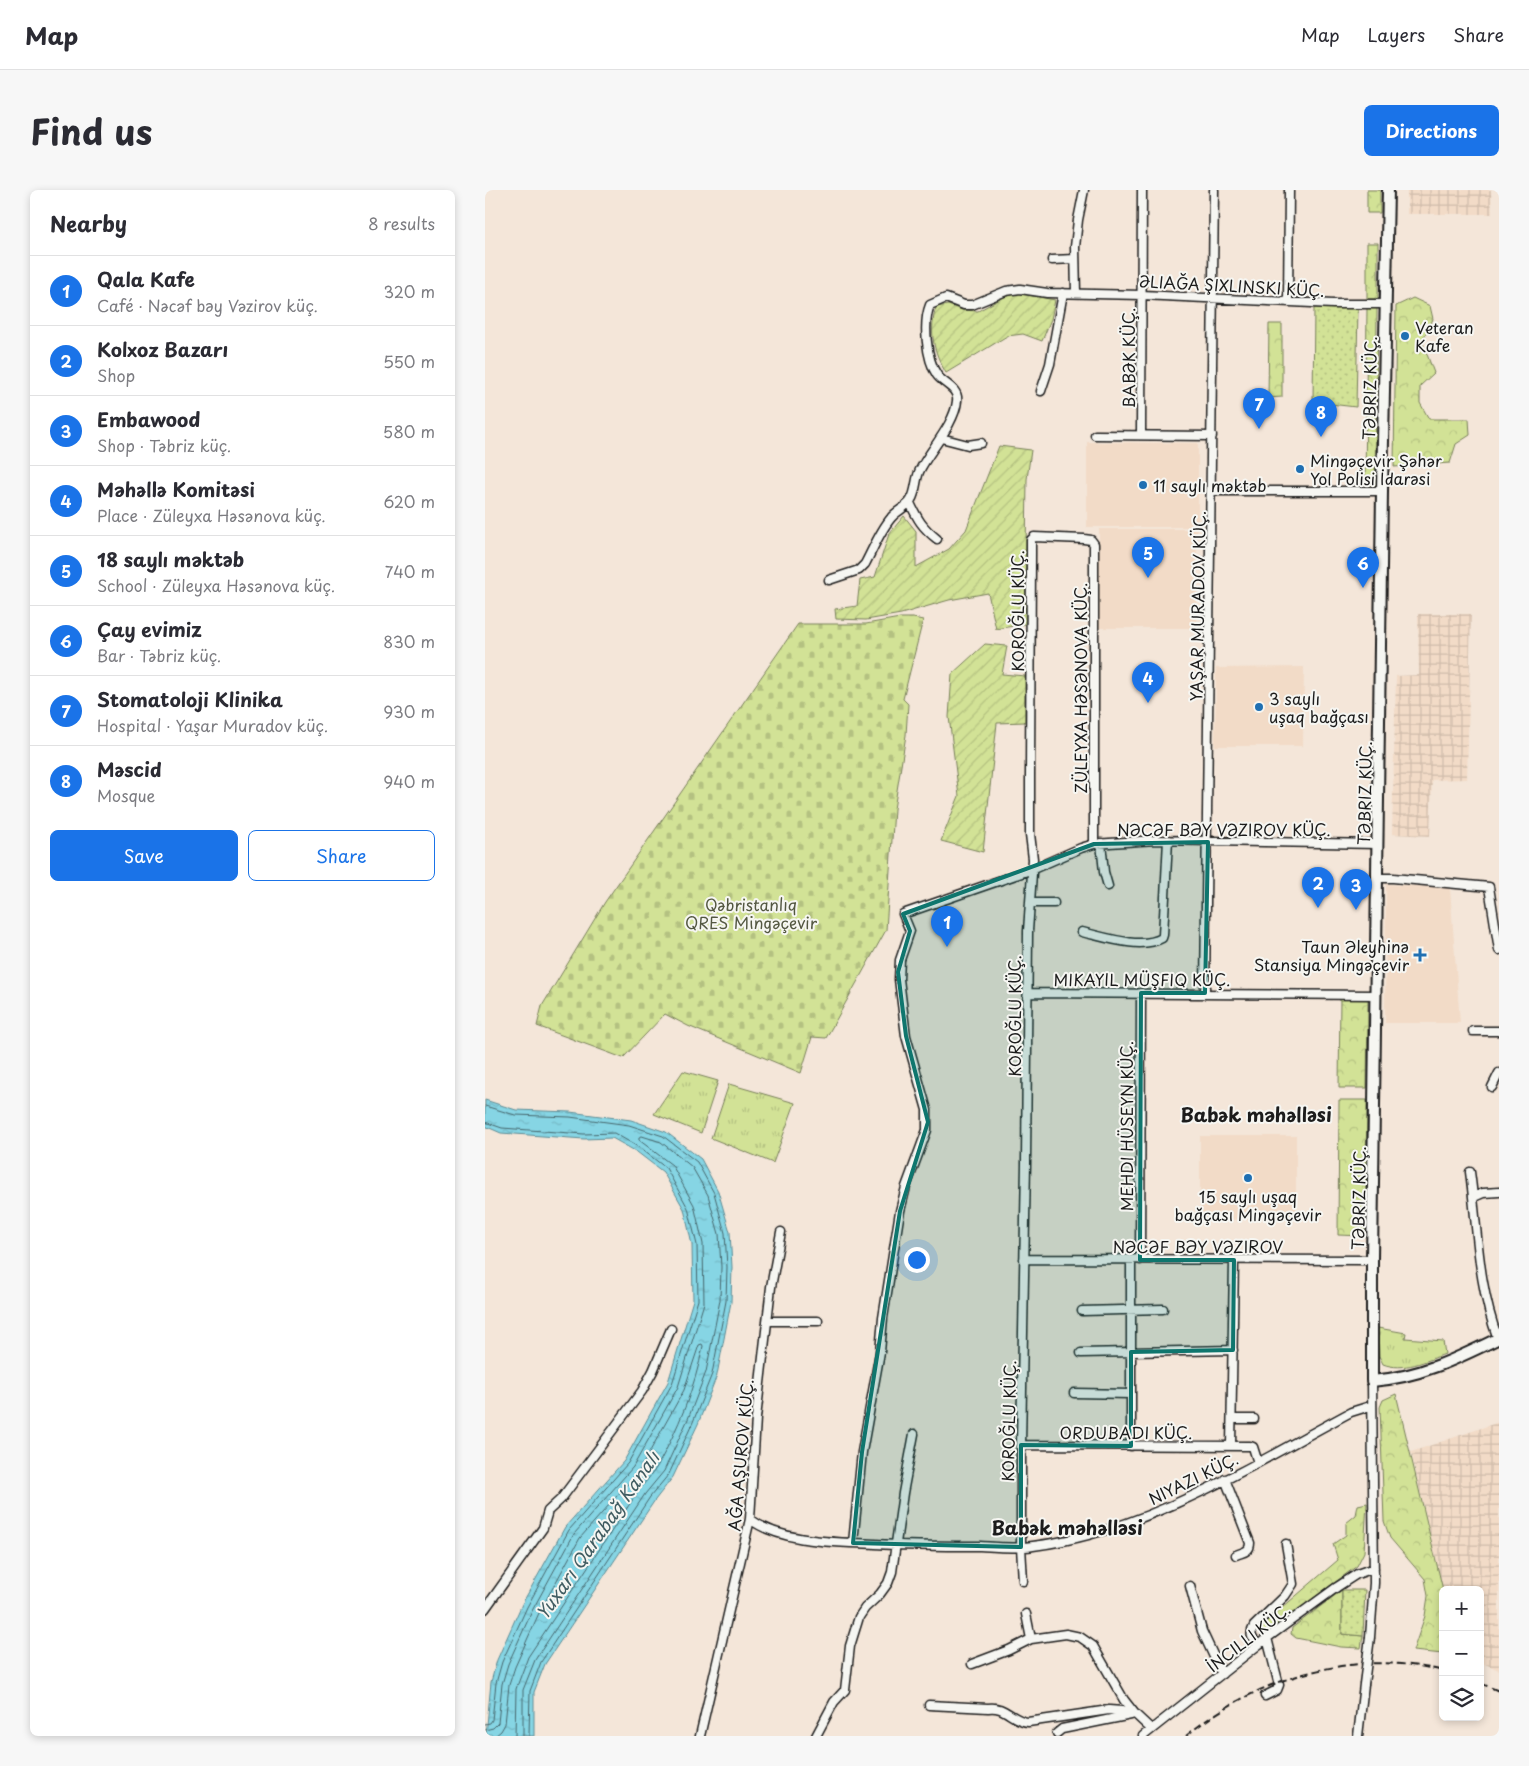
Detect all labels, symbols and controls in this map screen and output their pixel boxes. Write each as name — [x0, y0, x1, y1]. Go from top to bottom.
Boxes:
text: Map — [25, 17, 78, 53]
text: Map — [1301, 21, 1340, 48]
text: Layers — [1368, 21, 1425, 48]
text: Share — [1453, 21, 1504, 48]
text: Find us — [30, 104, 152, 157]
button: Directions — [1364, 105, 1499, 156]
text: Nearby — [50, 207, 127, 239]
text: 8 results — [368, 211, 435, 235]
text: Qala Kafe — [97, 265, 195, 293]
street label: ƏLIAĞA ŞIXLINSKI KÜÇ. — [1139, 268, 1325, 302]
text: 1 — [62, 279, 70, 303]
text: 320 m — [384, 279, 435, 303]
text: Café · Nəcəf bəy Vəzirov küç. — [97, 293, 318, 317]
street label: BABƏK KÜÇ. — [1116, 308, 1140, 408]
place label: Veteran Kafe — [1415, 315, 1474, 357]
marker: Veteran Kafe — [1399, 330, 1411, 342]
text: Kolxoz Bazarı — [97, 335, 228, 363]
street label: TƏBRIZ KÜÇ. — [1356, 336, 1382, 440]
text: 2 — [60, 349, 72, 373]
text: 550 m — [383, 349, 435, 373]
text: Shop — [97, 363, 135, 387]
pin: 7 — [1243, 388, 1275, 429]
pin: 8 — [1305, 396, 1337, 437]
text: Embawood — [97, 405, 200, 433]
text: 3 — [61, 419, 71, 443]
text: 580 m — [383, 419, 435, 443]
text: Shop · Təbriz küç. — [97, 433, 231, 457]
place label: Mingəçevir Şəhər Yol Polisi İdarəsi — [1310, 448, 1442, 490]
marker: Mingəçevir Şəhər Yol Polisi İdarəsi — [1294, 463, 1306, 475]
place label: 11 saylı məktəb — [1153, 473, 1266, 497]
text: Məhəllə Komitəsi — [97, 475, 255, 503]
marker: 11 saylı məktəb — [1137, 479, 1149, 491]
text: 4 — [61, 489, 71, 513]
text: 620 m — [383, 489, 435, 513]
text: Place · Züleyxa Həsənova küç. — [97, 503, 326, 527]
street label: YAŞAR MURADOV KÜÇ. — [1183, 510, 1211, 702]
pin: 5 — [1132, 537, 1164, 578]
text: 18 saylı məktəb — [97, 545, 244, 573]
pin: 6 — [1347, 547, 1379, 588]
street label: KOROĞLU KÜÇ. — [1005, 550, 1029, 672]
text: 5 — [61, 559, 71, 583]
text: 740 m — [385, 559, 435, 583]
text: School · Züleyxa Həsənova küç. — [97, 573, 335, 597]
street label: ZÜLEYXA HƏSƏNOVA KÜÇ. — [1068, 582, 1092, 794]
text: Çay evimiz — [97, 615, 202, 643]
text: 6 — [60, 629, 72, 653]
text: 830 m — [383, 629, 435, 653]
text: Bar · Təbriz küç. — [97, 643, 221, 667]
pin: 4 — [1132, 662, 1164, 703]
text: Stomatoloji Klinika — [97, 685, 283, 713]
place label: 3 saylı uşaq bağçası — [1269, 686, 1369, 728]
text: 7 — [61, 699, 71, 723]
text: 930 m — [383, 699, 435, 723]
marker: 3 saylı uşaq bağçası — [1253, 701, 1265, 713]
text: Hospital · Yaşar Muradov küç. — [97, 713, 328, 737]
street label: TƏBRIZ KÜÇ. — [1351, 741, 1377, 845]
text: Məscid — [97, 755, 162, 783]
text: 8 — [61, 769, 71, 793]
text: 940 m — [383, 769, 435, 793]
text: Mosque — [97, 783, 155, 807]
street label: NƏCƏF BƏY VƏZIROV KÜÇ. — [1117, 817, 1331, 841]
button: Save — [50, 830, 238, 881]
button: Share — [248, 830, 435, 881]
pin: 2 — [1302, 867, 1334, 908]
pin: 3 — [1340, 869, 1372, 910]
park label: Qəbristanlıq QRES Mingəçevir — [685, 892, 818, 934]
pin: 1 — [931, 906, 963, 947]
place label: Taun Əleyhinə Stansiya Mingəçevir — [1254, 934, 1410, 976]
marker: Taun Əleyhinə Stansiya Mingəçevir — [1413, 948, 1427, 962]
street label: KOROĞLU KÜÇ. — [1002, 955, 1026, 1077]
street label: MIKAYIL MÜŞFIQ KÜÇ. — [1053, 967, 1231, 991]
street label: MEHDI HÜSEYN KÜÇ. — [1114, 1041, 1138, 1211]
district label: Babək məhəlləsi — [1180, 1100, 1332, 1128]
street label: TƏBRIZ KÜÇ. — [1345, 1146, 1371, 1250]
marker: 15 saylı uşaq bağçası Mingəçevir — [1242, 1172, 1254, 1184]
place label: 15 saylı uşaq bağçası Mingəçevir — [1175, 1184, 1322, 1226]
street label: NƏCƏF BƏY VƏZIROV — [1113, 1234, 1283, 1258]
your location — [904, 1247, 930, 1273]
street label: KOROĞLU KÜÇ. — [995, 1360, 1021, 1482]
street label: AĞA AŞUROV KÜÇ. — [721, 1378, 759, 1532]
street label: ORDUBADI KÜÇ. — [1060, 1420, 1192, 1444]
water label: Yuxarı Qarabağ Kanalı — [529, 1445, 666, 1624]
street label: NIYAZI KÜÇ. — [1144, 1446, 1242, 1510]
district label: Babək məhəlləsi — [991, 1513, 1143, 1541]
map controls — [1439, 1586, 1484, 1721]
button: + — [1439, 1586, 1484, 1631]
street label: İNCILLI KÜÇ. — [1201, 1597, 1295, 1677]
button: − — [1439, 1631, 1484, 1676]
button: layers — [1439, 1676, 1484, 1721]

